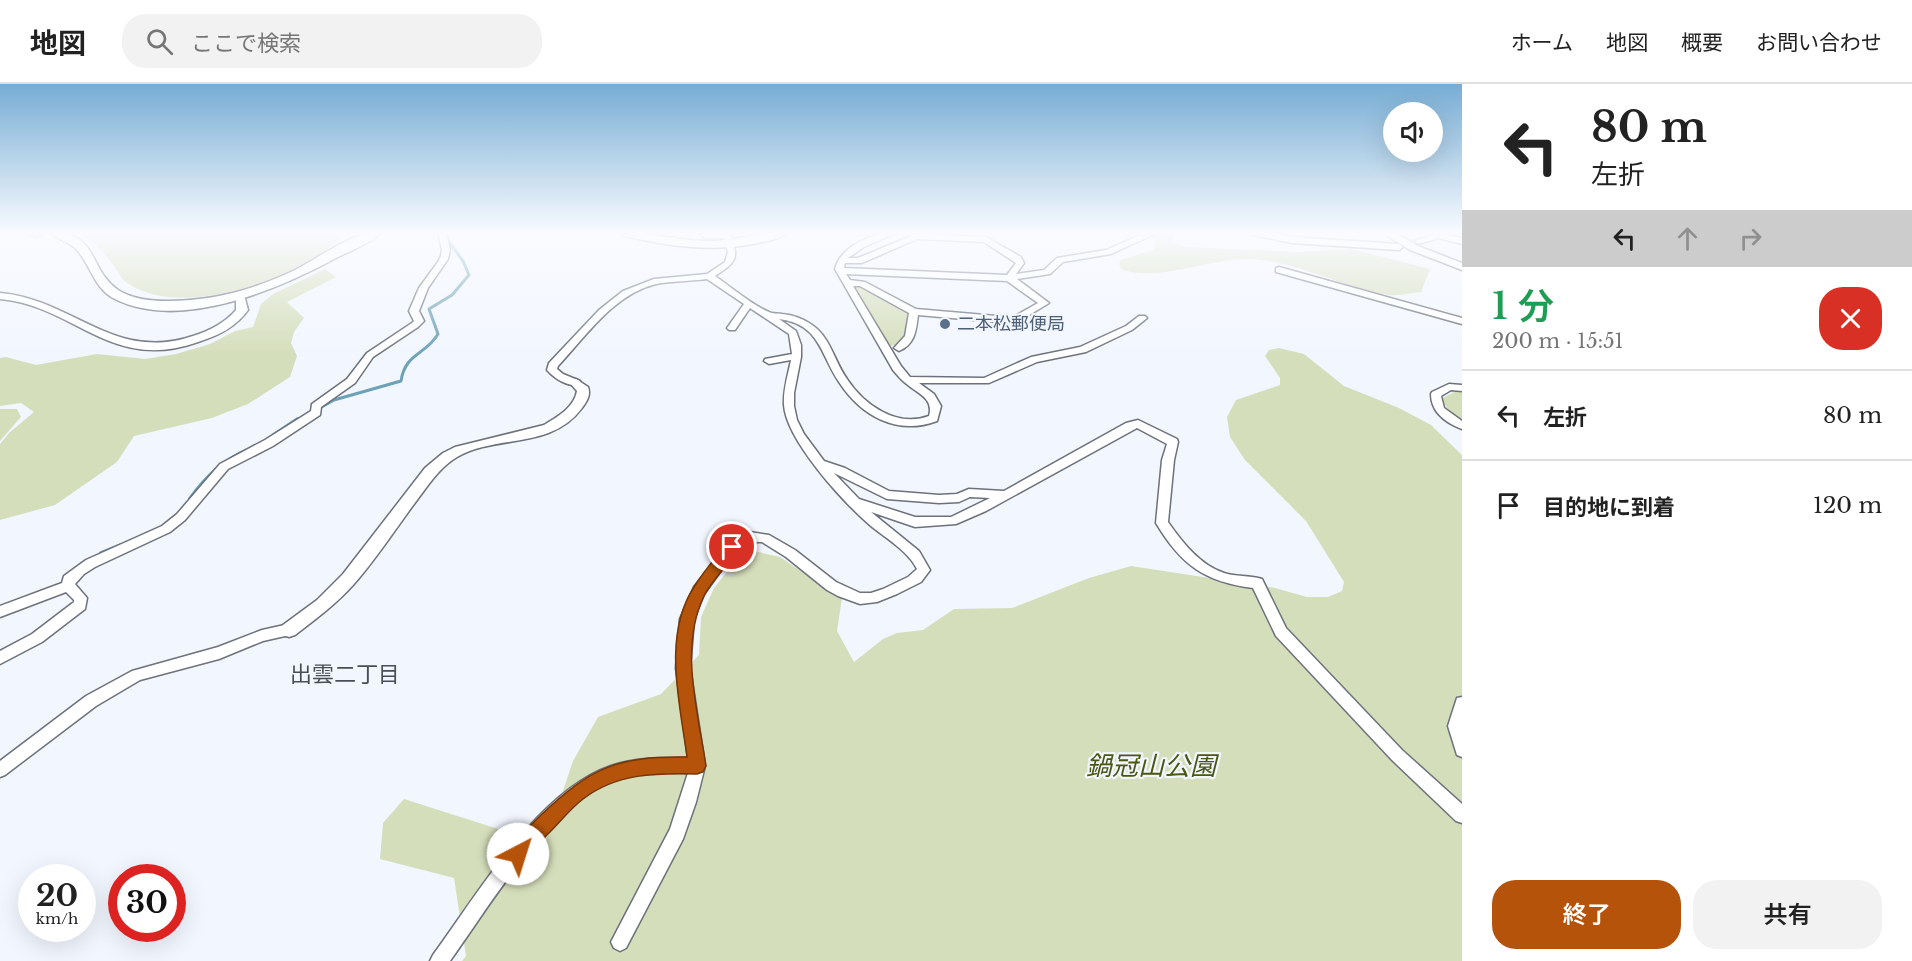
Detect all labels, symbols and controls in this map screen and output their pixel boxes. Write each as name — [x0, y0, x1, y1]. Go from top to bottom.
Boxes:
search box — [122, 14, 542, 68]
icon: search — [143, 25, 176, 58]
text: 地図 — [30, 26, 86, 61]
text: ここで検索 — [191, 30, 301, 57]
text: ホーム — [1511, 30, 1573, 56]
text: 地図 — [1606, 30, 1648, 56]
text: 概要 — [1681, 30, 1723, 56]
text: お問い合わせ — [1756, 30, 1882, 56]
text: 80 m — [1591, 101, 1707, 153]
map controls — [1383, 102, 1443, 162]
button: sound — [1383, 102, 1443, 162]
icon: left — [1492, 108, 1570, 186]
text: 左折 — [1591, 158, 1645, 191]
icon: left — [1608, 222, 1641, 255]
icon: ahead — [1671, 222, 1704, 255]
icon: right — [1734, 222, 1767, 255]
text: 1 分 — [1492, 284, 1554, 329]
button: close — [1819, 287, 1882, 350]
place label: 二本松郵便局 — [957, 313, 1065, 335]
marker: 二本松郵便局 — [938, 317, 952, 331]
text: 200 m · 15:51 — [1492, 329, 1624, 353]
icon: left — [1492, 399, 1525, 432]
text: 80 m — [1823, 402, 1882, 429]
text: 左折 — [1543, 404, 1587, 431]
icon: arrive — [1492, 489, 1525, 522]
text: 120 m — [1813, 492, 1882, 519]
text: 目的地に到着 — [1543, 494, 1675, 521]
pin — [706, 521, 757, 572]
icon: arrive — [715, 530, 748, 563]
district label: 出雲二丁目 — [290, 661, 400, 688]
park label: 鍋冠山公園 — [1086, 750, 1220, 782]
position arrow — [486, 822, 550, 886]
speed limit sign: 30 — [108, 864, 186, 942]
text: 20 — [36, 877, 78, 914]
button: 終了 — [1492, 880, 1681, 949]
button: 共有 — [1693, 880, 1882, 949]
text: km/h — [36, 909, 78, 928]

